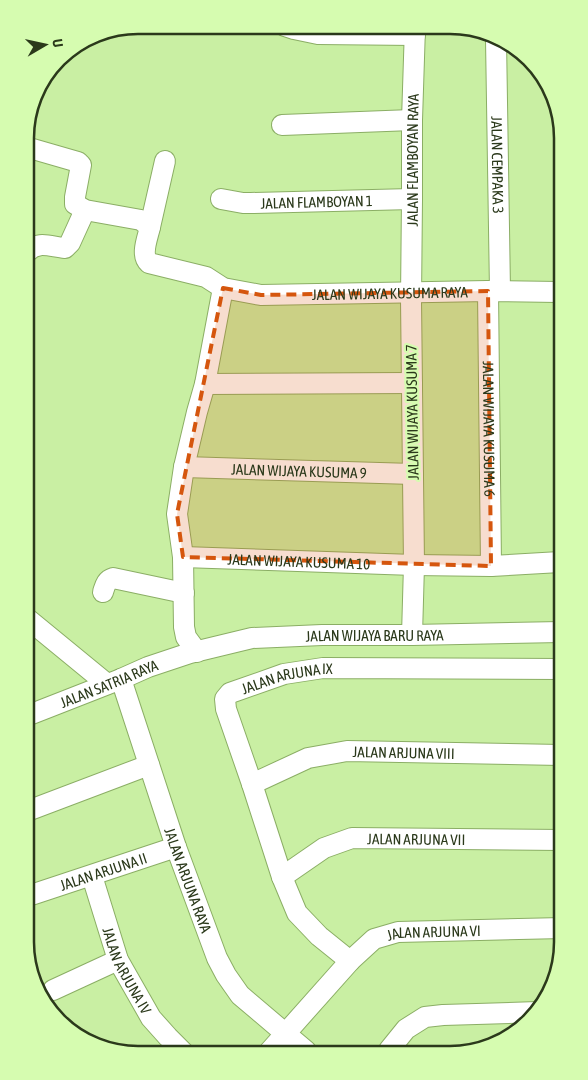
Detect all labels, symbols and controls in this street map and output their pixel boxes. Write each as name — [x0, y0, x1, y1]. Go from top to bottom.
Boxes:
north arrow — [20, 20, 70, 70]
text: U — [49, 38, 66, 48]
street label: JALAN FLAMBOYAN RAYA — [403, 93, 421, 226]
street label: JALAN CEMPAKA 3 — [489, 116, 507, 214]
street label: JALAN FLAMBOYAN 1 — [260, 191, 373, 211]
street label: JALAN WIJAYA KUSUMA RAYA — [312, 283, 469, 303]
street label: JALAN WIJAYA KUSUMA 7 — [402, 344, 422, 480]
street label: JALAN WIJAYA KUSUMA 6 — [480, 361, 499, 497]
street label: JALAN WIJAYA KUSUMA 9 — [231, 460, 367, 481]
street label: JALAN WIJAYA KUSUMA 10 — [227, 550, 371, 572]
street label: JALAN WIJAYA BARU RAYA — [305, 626, 444, 644]
street label: JALAN SATRIA RAYA — [58, 656, 161, 711]
street label: JALAN ARJUNA IX — [239, 659, 333, 697]
street label: JALAN ARJUNA VIII — [353, 743, 455, 762]
street label: JALAN ARJUNA RAYA — [162, 825, 216, 935]
street label: JALAN ARJUNA VII — [367, 830, 465, 848]
street label: JALAN ARJUNA II — [57, 849, 149, 893]
street label: JALAN ARJUNA VI — [385, 921, 481, 943]
street label: JALAN ARJUNA IV — [100, 925, 155, 1017]

